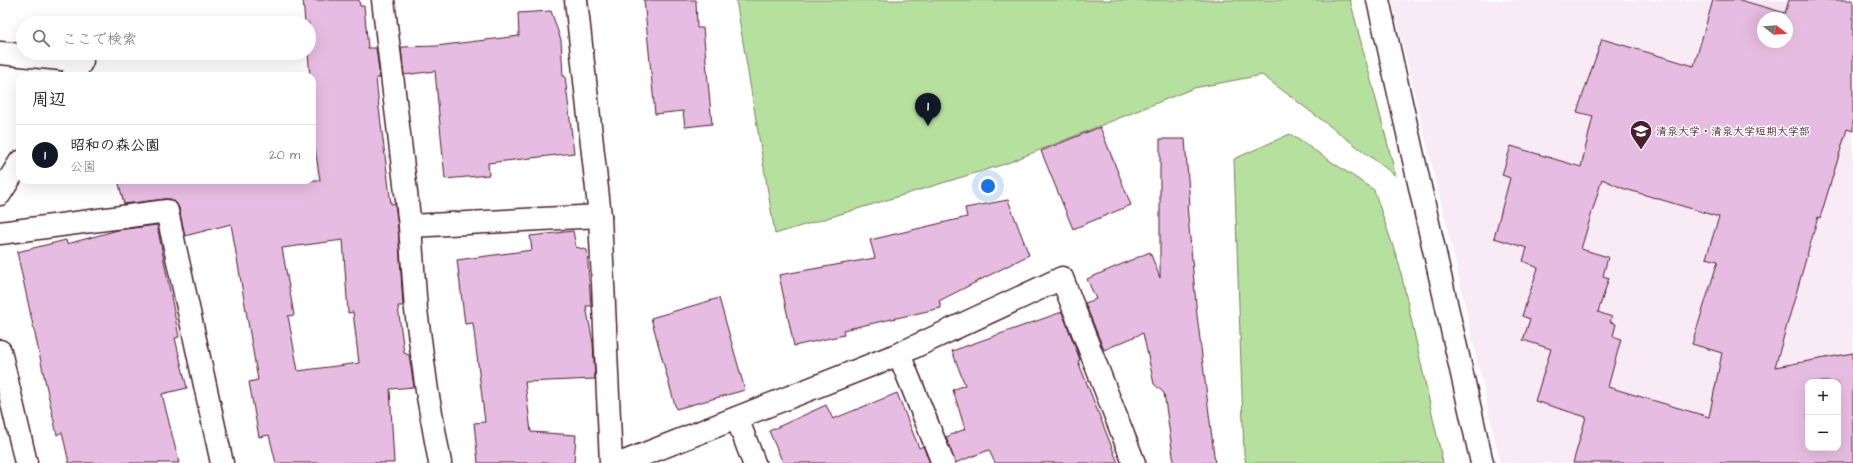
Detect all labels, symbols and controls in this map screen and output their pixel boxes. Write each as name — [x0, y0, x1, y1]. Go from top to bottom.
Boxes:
north arrow — [1757, 12, 1793, 48]
search box — [16, 16, 316, 60]
icon: search — [30, 27, 52, 49]
text: ここで検索 — [62, 29, 137, 50]
text: 周辺 — [32, 88, 66, 112]
pin: 1 — [915, 93, 941, 126]
school or university icon: 清泉大学・清泉大学短期大学部 — [1628, 118, 1654, 151]
place label: 清泉大学・清泉大学短期大学部 — [1656, 124, 1810, 139]
text: 昭和の森公園 — [70, 135, 160, 156]
text: 1 — [44, 146, 46, 164]
text: 20 m — [269, 146, 300, 164]
text: 公園 — [70, 158, 96, 176]
your location — [978, 176, 998, 196]
map controls — [1805, 379, 1841, 451]
button: + — [1805, 379, 1841, 415]
button: − — [1805, 415, 1841, 451]

